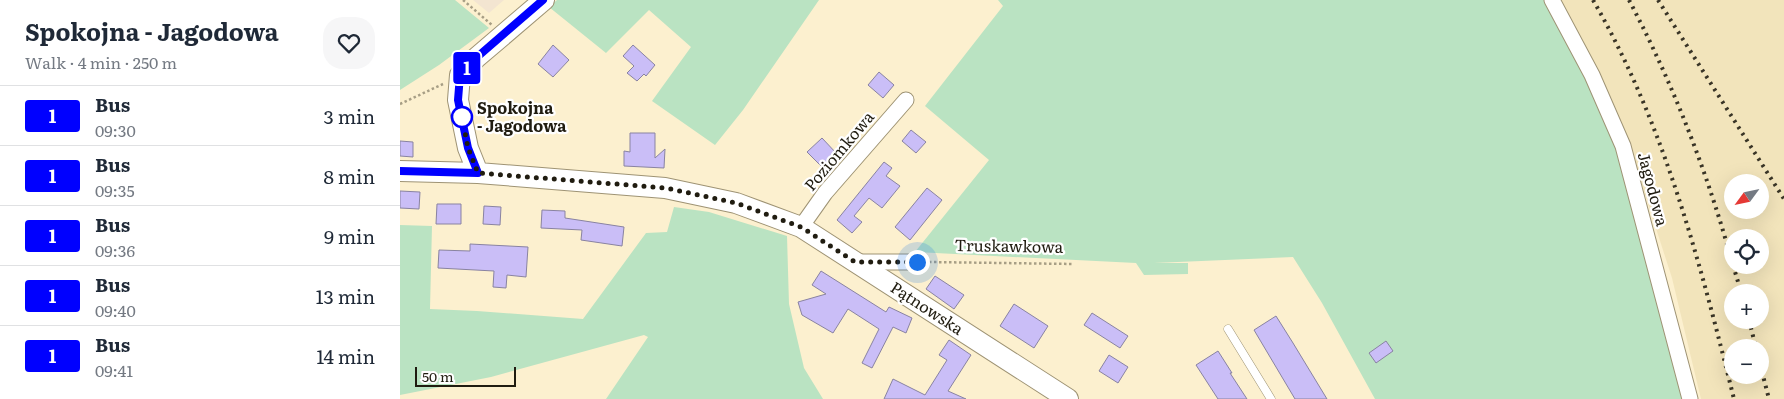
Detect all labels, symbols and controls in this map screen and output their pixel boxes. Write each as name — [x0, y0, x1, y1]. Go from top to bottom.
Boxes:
text: Spokojna - Jagodowa — [25, 13, 279, 48]
button: heart — [323, 17, 375, 69]
text: Walk · 4 min · 250 m — [25, 50, 177, 74]
line badge: 1 — [451, 52, 483, 84]
text: 1 — [463, 54, 471, 81]
text: Bus — [95, 90, 130, 118]
place label: Spokojna - Jagodowa — [477, 95, 567, 137]
text: 1 — [49, 102, 56, 129]
text: 3 min — [324, 102, 375, 130]
street label: Poziomkowa — [798, 105, 879, 196]
marker: Spokojna - Jagodowa — [451, 106, 473, 128]
text: 09:30 — [95, 118, 136, 142]
street label: Jagodowa — [1633, 149, 1675, 229]
text: Bus — [95, 150, 130, 178]
text: 1 — [49, 162, 56, 189]
text: 8 min — [323, 162, 375, 190]
north arrow — [1724, 174, 1769, 219]
map controls — [1724, 174, 1769, 384]
text: 09:35 — [95, 178, 135, 202]
text: Bus — [95, 210, 130, 238]
text: 1 — [49, 222, 56, 249]
text: 9 min — [324, 222, 375, 250]
button: locate — [1724, 229, 1769, 274]
street label: Truskawkowa — [955, 232, 1064, 258]
text: 09:36 — [95, 238, 135, 262]
your location — [905, 250, 930, 275]
text: Bus — [95, 270, 130, 298]
street label: Pątnowska — [886, 275, 969, 340]
text: 1 — [49, 282, 56, 309]
text: 13 min — [316, 282, 375, 310]
button: + — [1724, 284, 1769, 329]
text: 09:40 — [95, 298, 136, 322]
text: Bus — [95, 330, 130, 358]
button: − — [1724, 339, 1769, 384]
text: 1 — [49, 342, 56, 369]
text: 14 min — [316, 342, 375, 370]
text: 09:41 — [95, 358, 133, 382]
scale bar — [415, 364, 516, 387]
text: 50 m — [422, 366, 454, 386]

